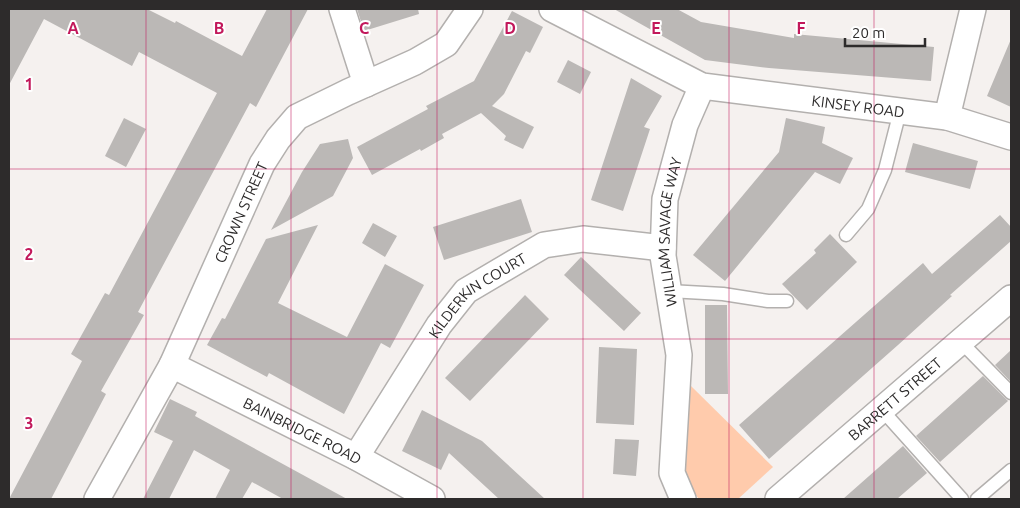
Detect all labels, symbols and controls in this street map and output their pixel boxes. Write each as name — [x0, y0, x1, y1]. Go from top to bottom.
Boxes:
scale bar — [845, 15, 925, 47]
text: A — [67, 19, 79, 37]
text: B — [214, 19, 224, 37]
text: C — [359, 19, 369, 37]
text: D — [504, 19, 516, 37]
text: E — [651, 19, 661, 37]
text: F — [797, 19, 806, 37]
text: 20 m — [852, 24, 885, 41]
text: 1 — [24, 75, 34, 93]
street label: KINSEY ROAD — [811, 91, 906, 120]
street label: WILLIAM SAVAGE WAY — [654, 155, 684, 308]
street label: CROWN STREET — [210, 158, 271, 265]
text: 2 — [24, 245, 34, 263]
street label: KILDERKIN COURT — [425, 249, 529, 341]
street label: BARRETT STREET — [844, 353, 945, 443]
street label: BAINBRIDGE ROAD — [241, 394, 365, 467]
text: 3 — [24, 414, 34, 432]

